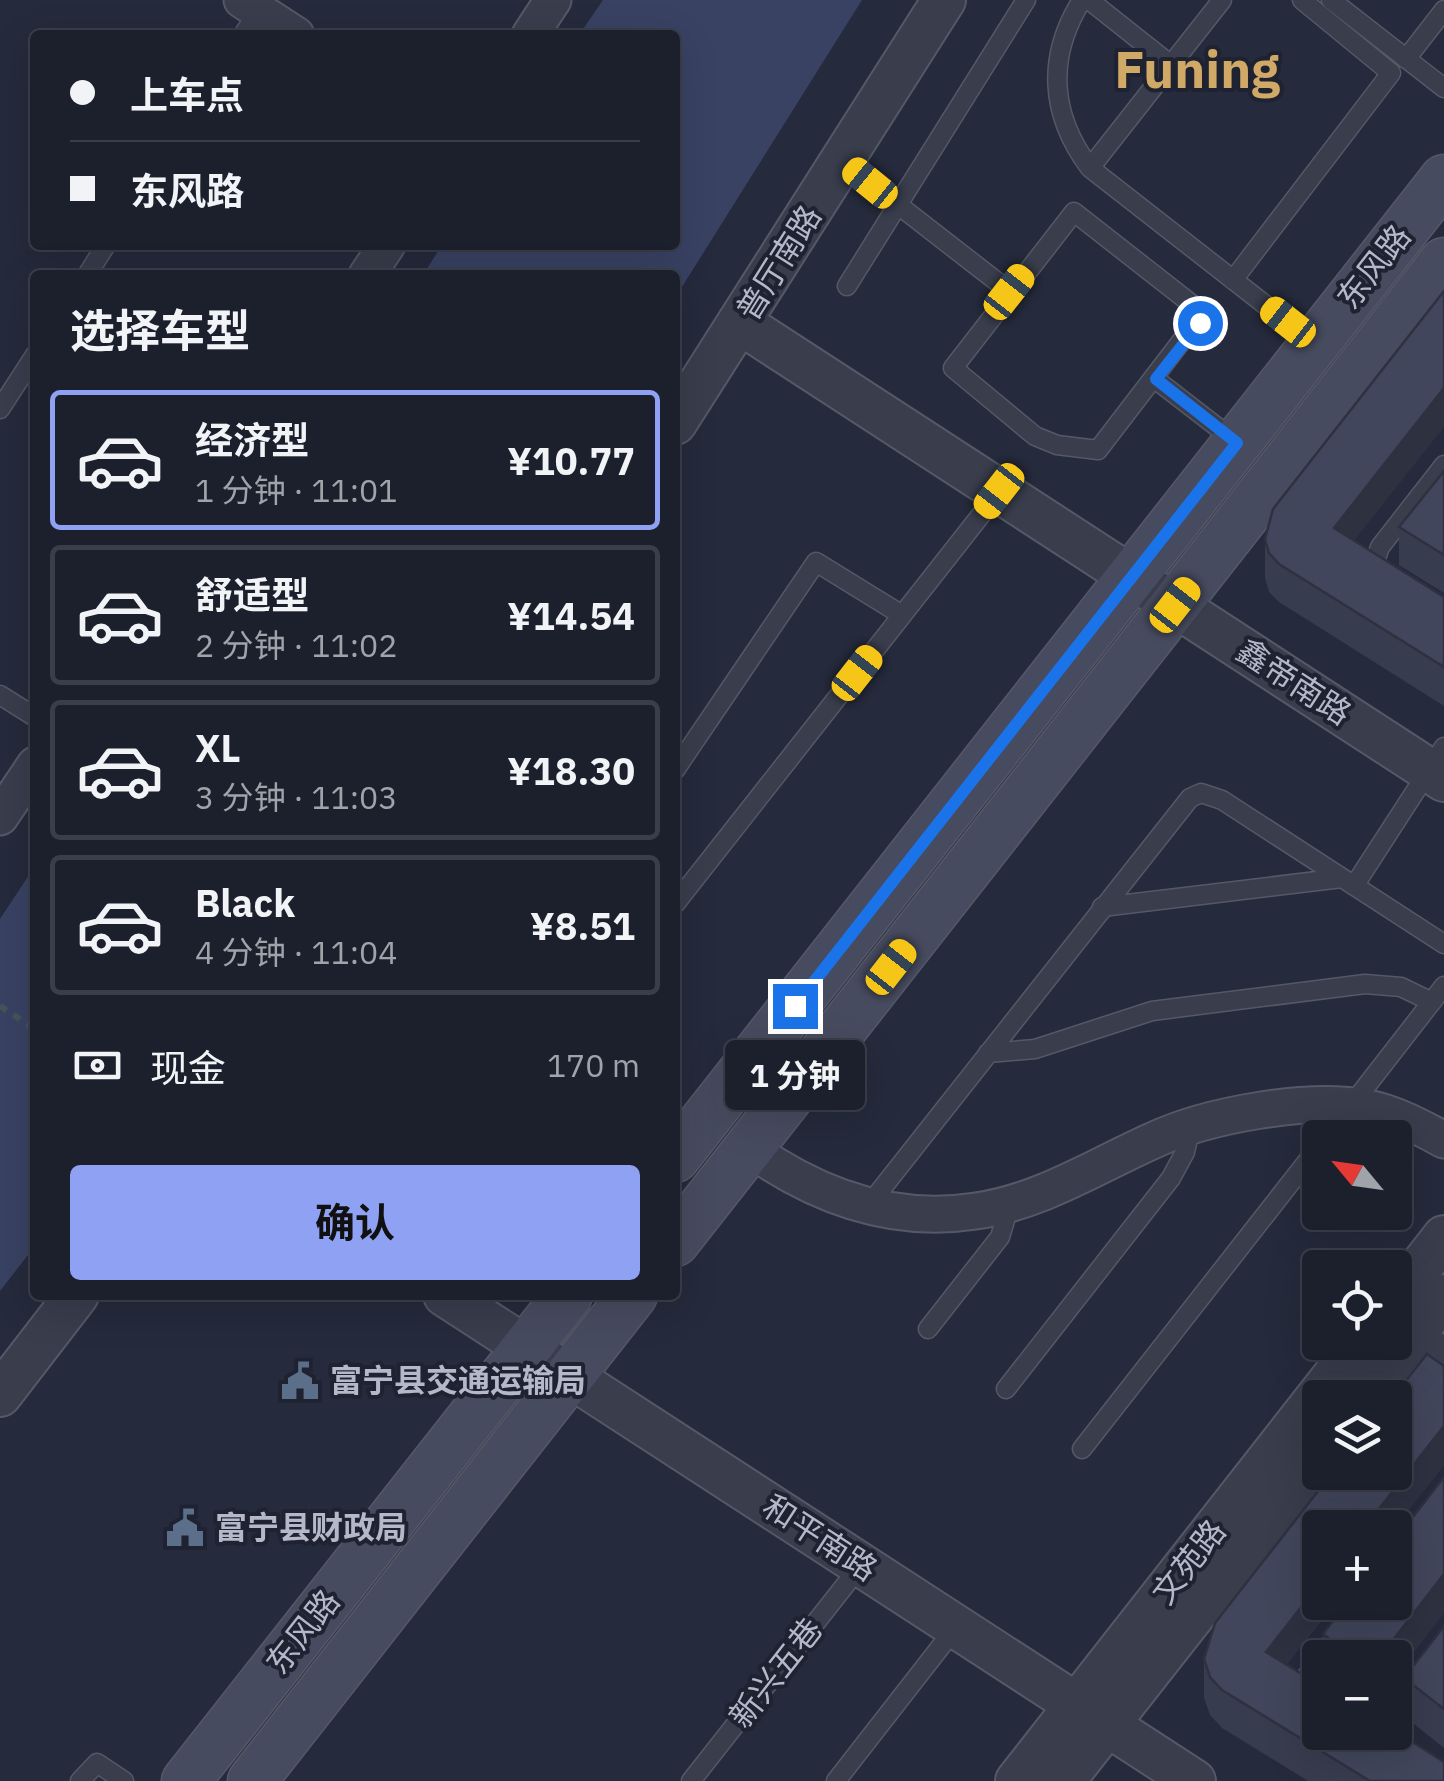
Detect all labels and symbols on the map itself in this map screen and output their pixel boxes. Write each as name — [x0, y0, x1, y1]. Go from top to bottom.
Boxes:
district label: Funing — [1114, 35, 1280, 102]
car — [837, 152, 903, 214]
street label: 普厅南路 — [726, 197, 830, 328]
street label: 东风路 — [1327, 216, 1419, 317]
car — [979, 259, 1039, 325]
car — [1255, 292, 1321, 352]
route start — [1178, 301, 1223, 346]
car — [969, 458, 1029, 524]
car — [1145, 572, 1205, 638]
street label: 鑫帝南路 — [1229, 629, 1360, 734]
car — [827, 640, 887, 706]
car — [861, 934, 921, 1000]
route end — [773, 984, 818, 1029]
callout: 1 分钟 — [725, 1041, 865, 1111]
north arrow — [1302, 1120, 1412, 1230]
place label: 富宁县交通运输局 — [330, 1359, 586, 1401]
public building icon: 富宁县交通运输局 — [279, 1360, 321, 1402]
street label: 和平南路 — [755, 1485, 886, 1590]
place label: 富宁县财政局 — [215, 1506, 407, 1548]
public building icon: 富宁县财政局 — [164, 1507, 206, 1549]
street label: 文苑路 — [1142, 1511, 1234, 1612]
street label: 东风路 — [256, 1581, 348, 1682]
street label: 新兴五巷 — [719, 1609, 831, 1736]

